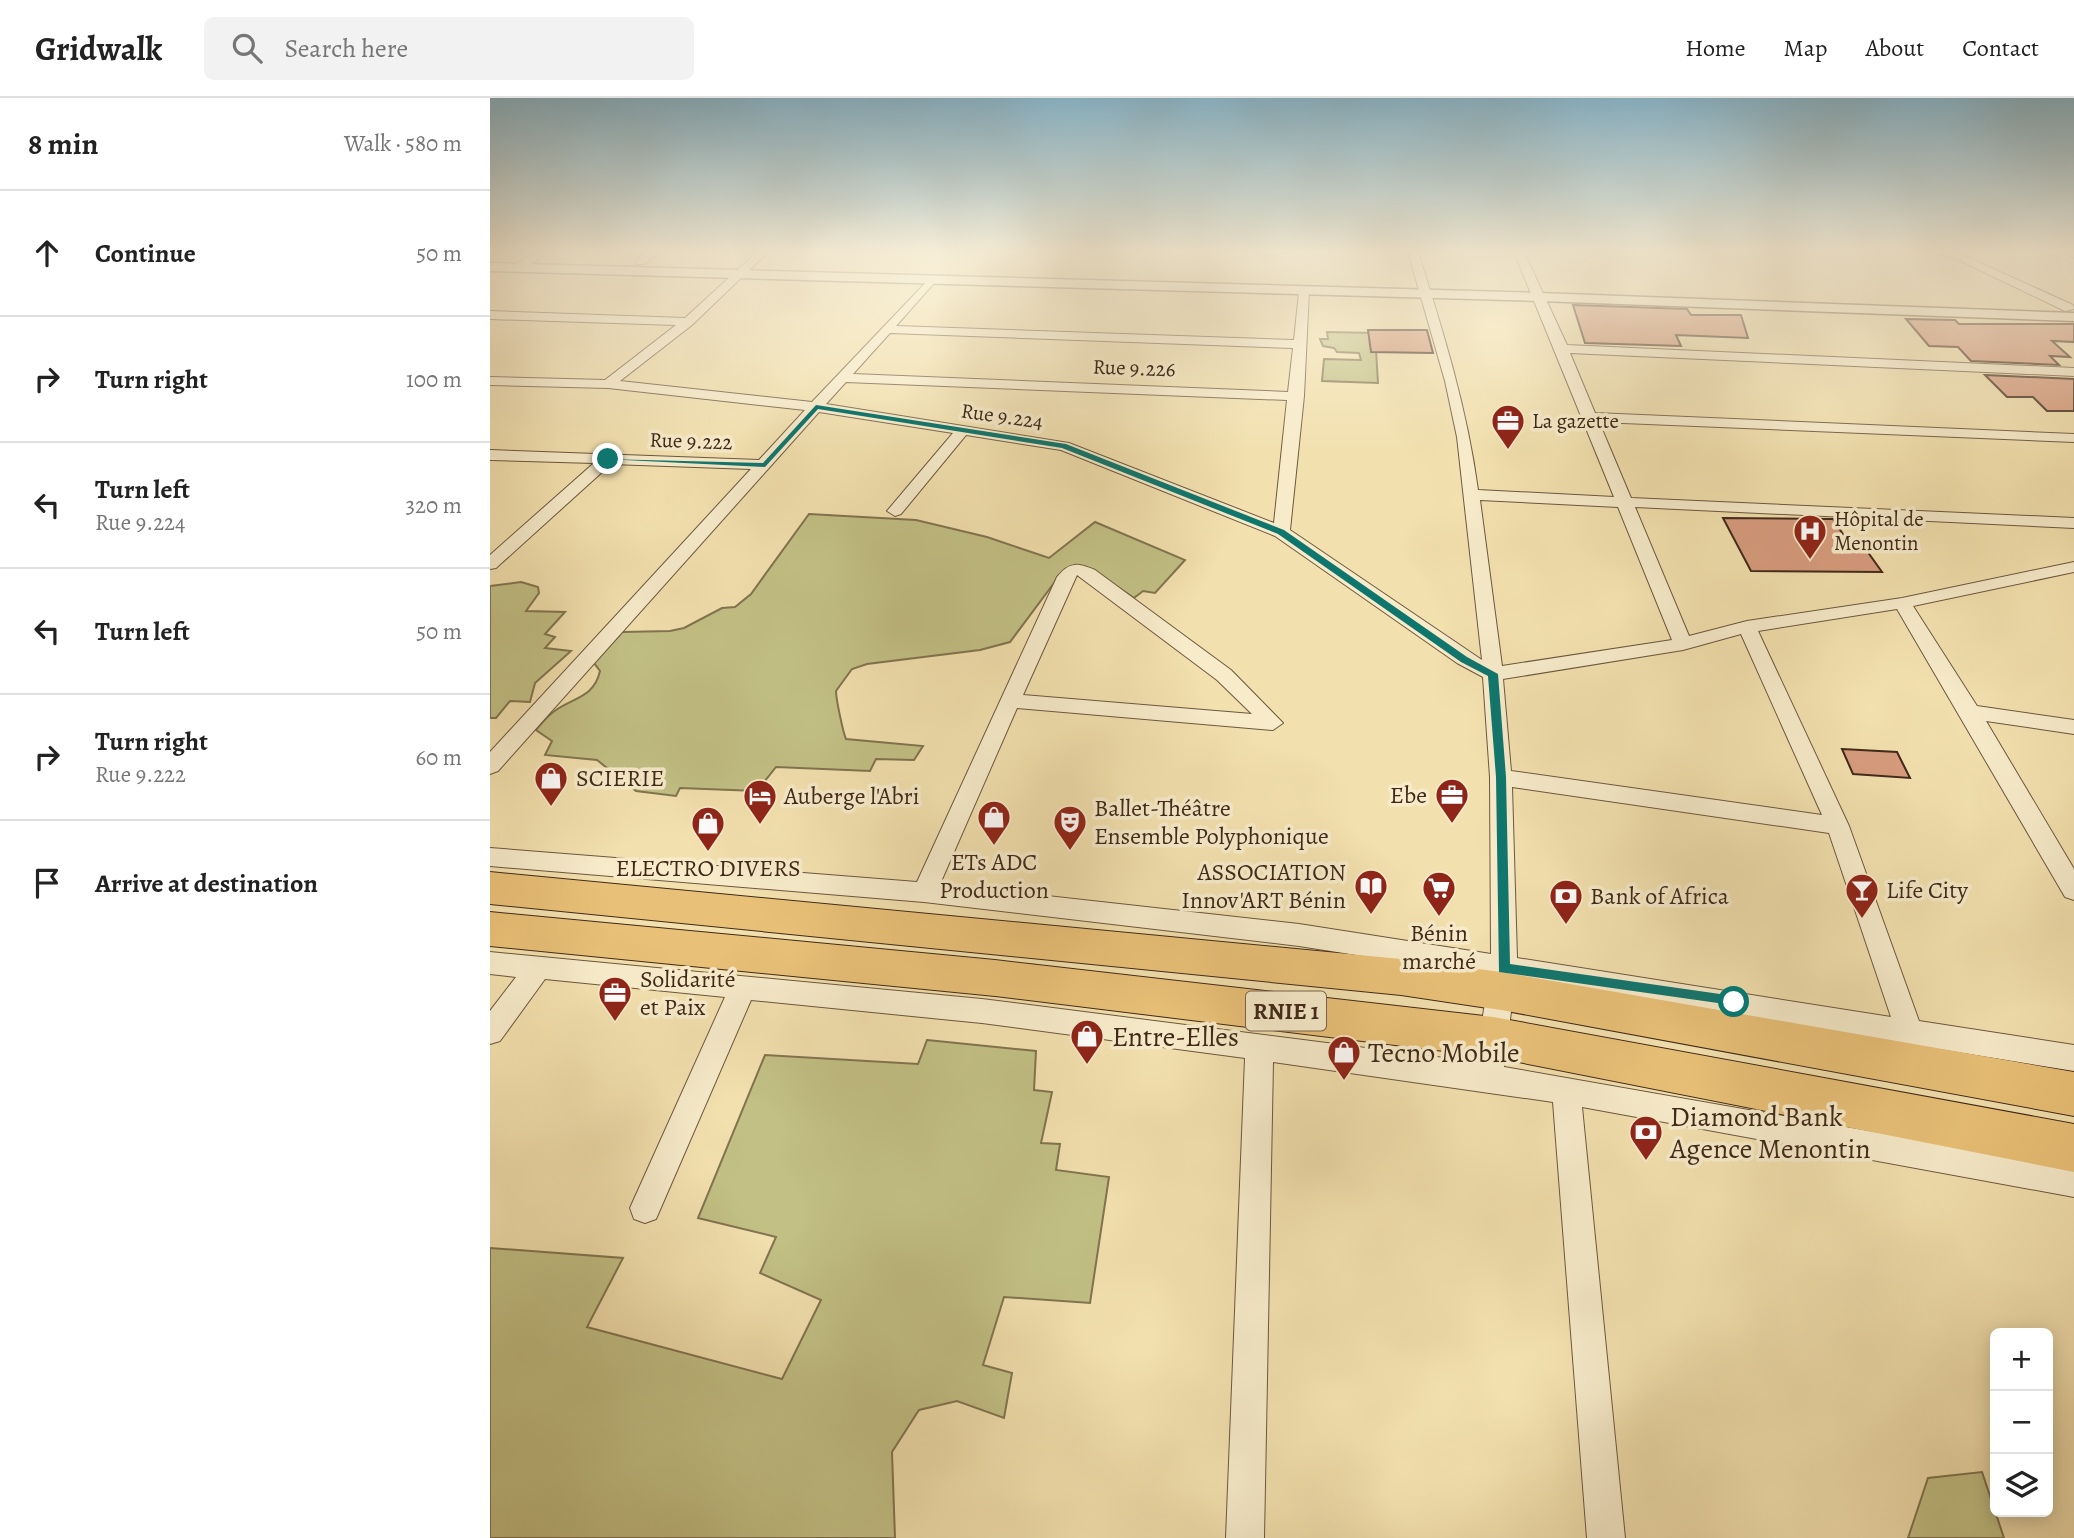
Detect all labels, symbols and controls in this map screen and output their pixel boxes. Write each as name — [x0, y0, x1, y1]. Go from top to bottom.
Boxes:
search box — [204, 17, 694, 80]
text: Gridwalk — [35, 26, 162, 71]
icon: search — [228, 29, 266, 67]
text: Search here — [284, 31, 408, 66]
text: Home — [1685, 32, 1746, 64]
text: Map — [1784, 32, 1828, 64]
text: About — [1866, 32, 1924, 64]
text: Contact — [1962, 32, 2039, 64]
text: 8 min — [28, 124, 98, 164]
text: Walk · 580 m — [344, 128, 462, 159]
icon: ahead — [28, 234, 66, 272]
text: Continue — [95, 236, 196, 271]
text: 50 m — [416, 238, 462, 269]
street label: Rue 9.226 — [1092, 353, 1176, 383]
icon: right — [28, 360, 66, 398]
text: Turn right — [95, 362, 208, 397]
text: 100 m — [406, 364, 462, 395]
street label: Rue 9.224 — [959, 396, 1045, 436]
office icon: La gazette — [1489, 402, 1527, 451]
place label: La gazette — [1532, 407, 1619, 435]
street label: Rue 9.222 — [649, 426, 733, 456]
route end — [592, 443, 623, 474]
text: Turn left — [95, 472, 190, 507]
icon: left — [28, 486, 66, 524]
text: 320 m — [406, 490, 462, 521]
place label: Hôpital de Menontin — [1834, 505, 1924, 557]
text: Rue 9.224 — [95, 507, 185, 538]
hospital icon: Hôpital de Menontin — [1791, 512, 1829, 561]
icon: left — [28, 612, 66, 650]
text: Turn left — [95, 614, 190, 649]
text: 50 m — [416, 616, 462, 647]
text: Turn right — [95, 724, 208, 759]
icon: right — [28, 738, 66, 776]
text: 60 m — [415, 742, 462, 773]
text: Rue 9.222 — [95, 759, 186, 790]
shop icon: SCIERIE — [532, 759, 570, 808]
place label: SCIERIE — [576, 762, 664, 794]
office icon: Ebe — [1433, 776, 1471, 825]
hotel icon: Auberge l'Abri — [741, 777, 779, 826]
place label: Ebe — [1390, 779, 1427, 811]
place label: Auberge l'Abri — [783, 780, 920, 812]
place label: Ballet-Théâtre Ensemble Polyphonique — [1094, 792, 1329, 852]
shop icon: ETs ADC Production — [975, 798, 1013, 847]
theatre icon: Ballet-Théâtre Ensemble Polyphonique — [1051, 803, 1089, 852]
shop icon: ELECTRO DIVERS — [689, 804, 727, 853]
place label: ETs ADC Production — [939, 846, 1049, 906]
place label: ELECTRO DIVERS — [615, 852, 801, 884]
place label: ASSOCIATION Innov'ART Bénin — [1181, 856, 1346, 916]
icon: arrive — [28, 864, 66, 902]
text: Arrive at destination — [95, 866, 318, 901]
library icon: ASSOCIATION Innov'ART Bénin — [1352, 867, 1390, 916]
supermarket icon: Bénin marché — [1420, 869, 1458, 918]
bar icon: Life City — [1843, 871, 1881, 920]
place label: Life City — [1886, 874, 1968, 906]
bank icon: Bank of Africa — [1547, 877, 1585, 926]
place label: Bank of Africa — [1590, 880, 1730, 912]
place label: Bénin marché — [1402, 917, 1476, 977]
place label: Solidarité et Paix — [640, 963, 736, 1023]
office icon: Solidarité et Paix — [596, 974, 634, 1023]
route start — [1718, 986, 1749, 1017]
road number: RNIE 1 — [1246, 991, 1326, 1030]
shop icon: Entre-Elles — [1068, 1017, 1106, 1066]
place label: Entre-Elles — [1112, 1018, 1239, 1056]
shop icon: Tecno Mobile — [1325, 1033, 1363, 1082]
place label: Tecno Mobile — [1368, 1034, 1519, 1072]
place label: Diamond Bank Agence Menontin — [1669, 1098, 1871, 1168]
bank icon: Diamond Bank Agence Menontin — [1627, 1113, 1665, 1162]
map controls — [1990, 1328, 2053, 1517]
button: + — [1990, 1328, 2053, 1391]
button: − — [1990, 1391, 2053, 1454]
button: layers — [1990, 1454, 2053, 1517]

